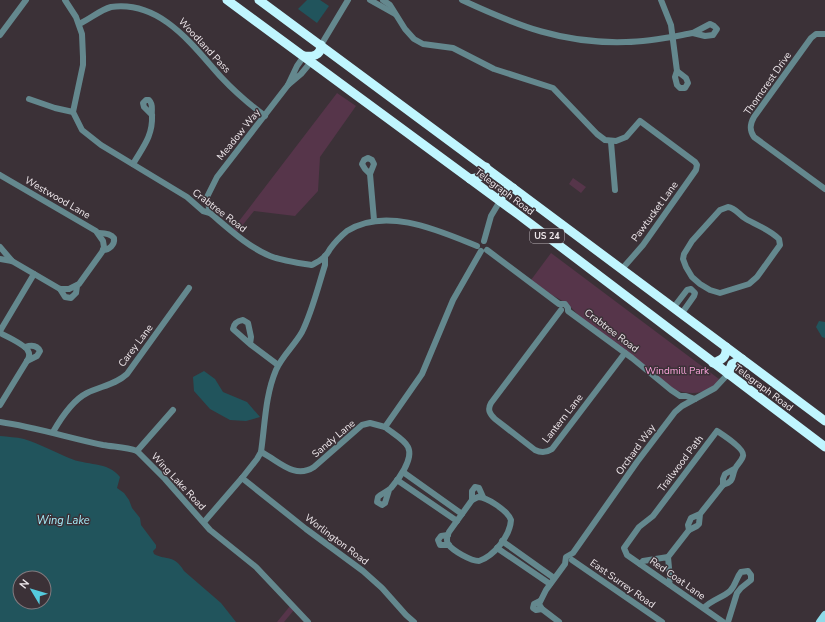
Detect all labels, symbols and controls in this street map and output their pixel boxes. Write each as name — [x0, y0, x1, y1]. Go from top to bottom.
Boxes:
street label: Woodland Pass — [175, 15, 234, 76]
street label: Thorncrest Drive — [741, 49, 795, 118]
street label: Meadow Way — [214, 105, 264, 163]
street label: Telegraph Road — [472, 165, 537, 219]
street label: Westwood Lane — [22, 173, 93, 222]
street label: Pawtucket Lane — [628, 179, 682, 245]
street label: Crabtree Road — [189, 186, 250, 236]
road number: US 24 — [530, 229, 564, 243]
street label: Crabtree Road — [581, 306, 642, 356]
street label: Carey Lane — [115, 321, 156, 370]
street label: Telegraph Road — [731, 361, 796, 415]
park label: Windmill Park — [645, 364, 710, 378]
street label: Lantern Lane — [539, 391, 586, 446]
street label: Sandy Lane — [309, 417, 358, 461]
street label: Orchard Way — [613, 421, 659, 478]
street label: Trailwood Path — [655, 432, 707, 495]
street label: Wing Lake Road — [148, 450, 209, 514]
street label: Worlington Road — [301, 511, 371, 569]
water label: Wing Lake — [36, 513, 90, 528]
street label: Red Coat Lane — [647, 554, 708, 603]
street label: East Surrey Road — [587, 556, 658, 612]
north arrow — [12, 570, 52, 610]
text: N — [16, 576, 33, 592]

